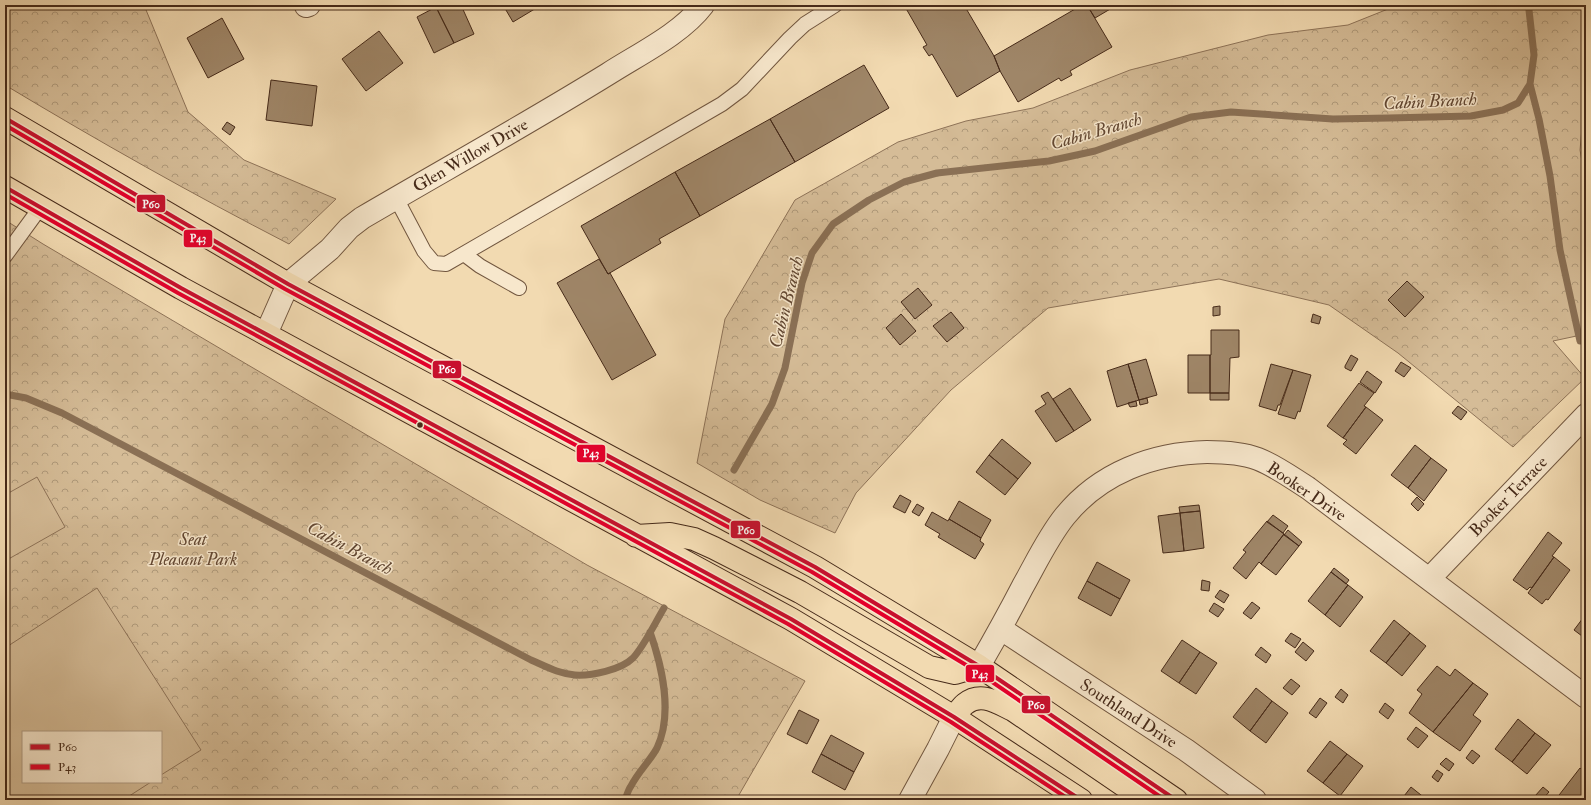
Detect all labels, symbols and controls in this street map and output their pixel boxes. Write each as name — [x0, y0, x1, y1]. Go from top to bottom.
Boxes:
water label: Cabin Branch — [1383, 88, 1477, 115]
water label: Cabin Branch — [1048, 107, 1144, 155]
street label: Glen Willow Drive — [409, 114, 532, 197]
line badge: P60 — [136, 194, 166, 213]
text: P60 — [142, 198, 160, 211]
line badge: P43 — [183, 229, 213, 248]
text: P43 — [190, 232, 206, 246]
water label: Cabin Branch — [764, 254, 809, 350]
line badge: P60 — [432, 360, 462, 379]
text: P60 — [438, 363, 456, 376]
unlabelled marker — [415, 420, 425, 430]
line badge: P43 — [576, 444, 606, 463]
text: P43 — [583, 447, 599, 461]
street label: Booker Terrace — [1465, 452, 1552, 541]
street label: Booker Drive — [1263, 457, 1350, 526]
water label: Cabin Branch — [303, 516, 397, 581]
line badge: P60 — [730, 520, 761, 539]
text: P60 — [737, 524, 755, 537]
park label: Seat Pleasant Park — [148, 529, 237, 570]
line badge: P43 — [965, 664, 995, 683]
text: P43 — [972, 668, 988, 682]
street label: Southland Drive — [1076, 674, 1181, 753]
line badge: P60 — [1021, 695, 1051, 714]
text: P60 — [1027, 699, 1045, 712]
legend — [22, 731, 162, 783]
text: P60 — [58, 740, 77, 755]
text: P43 — [58, 760, 76, 775]

